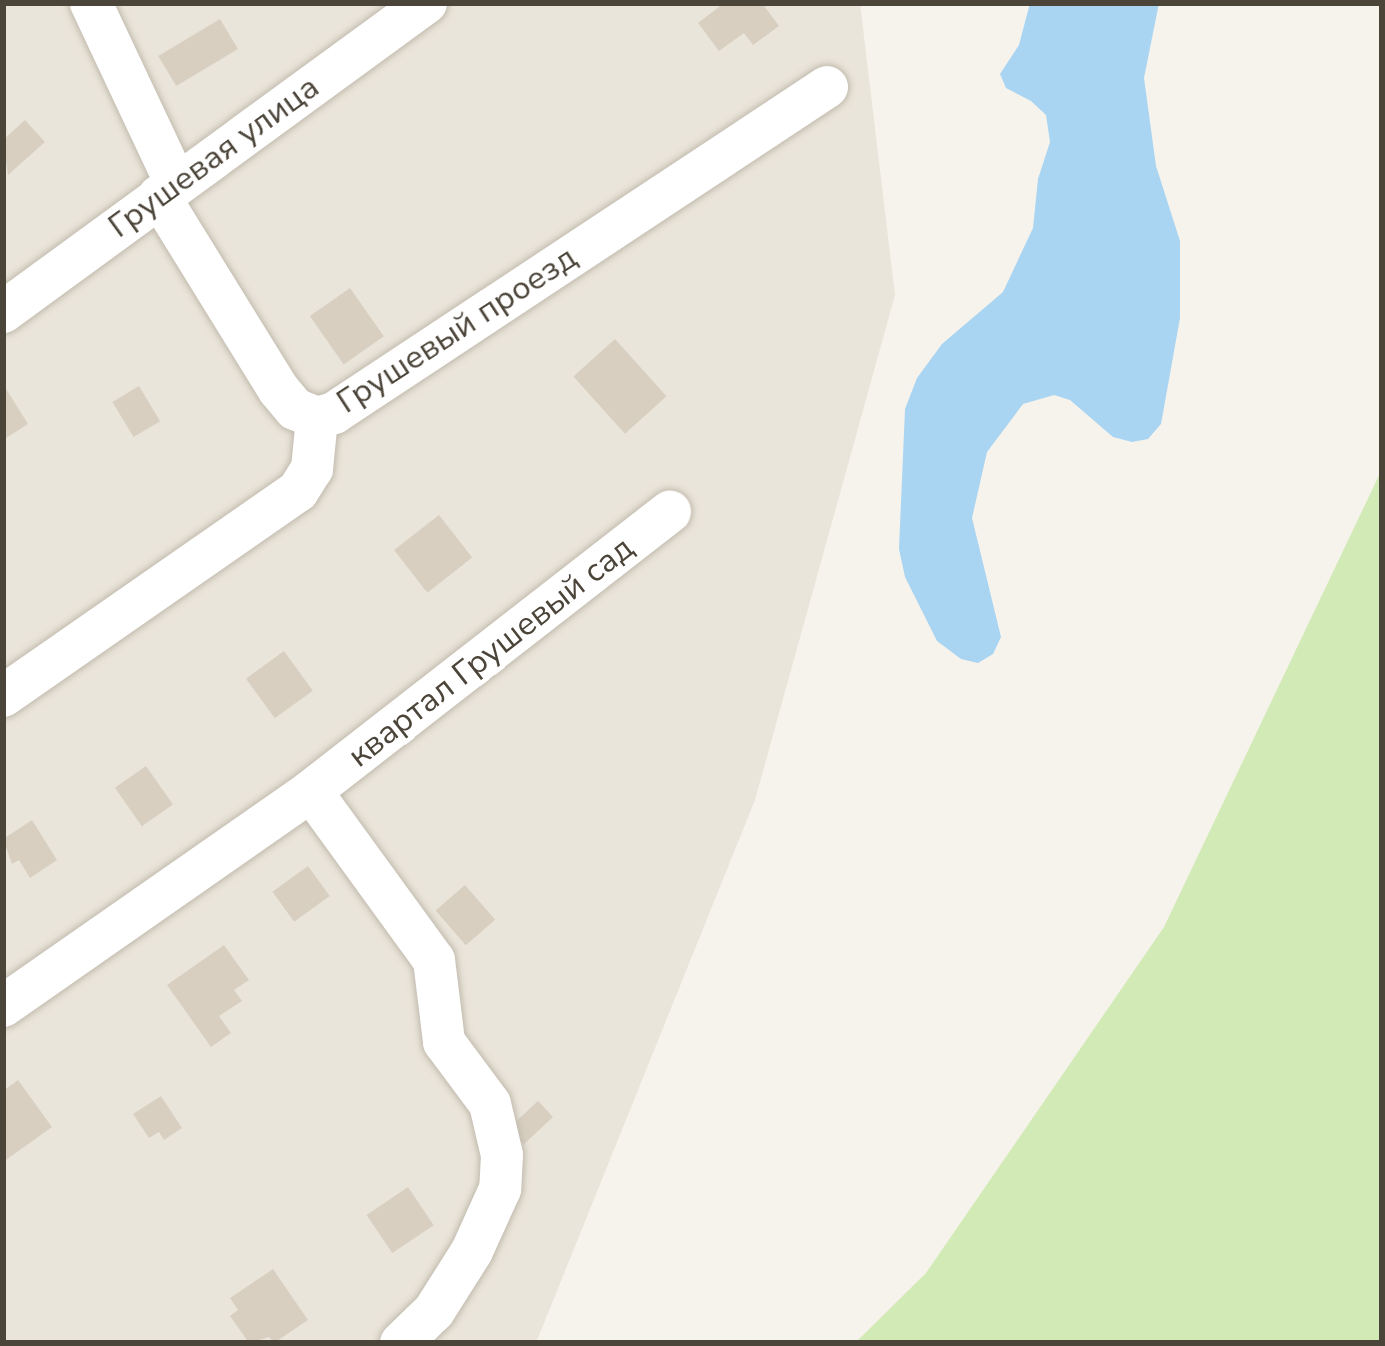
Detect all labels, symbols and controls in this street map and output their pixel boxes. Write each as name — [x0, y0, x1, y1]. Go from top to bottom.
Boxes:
street label: Грушевая улица — [101, 67, 327, 247]
street label: Грушевый проезд — [330, 238, 584, 422]
street label: квартал Грушевый сад — [340, 528, 642, 776]

